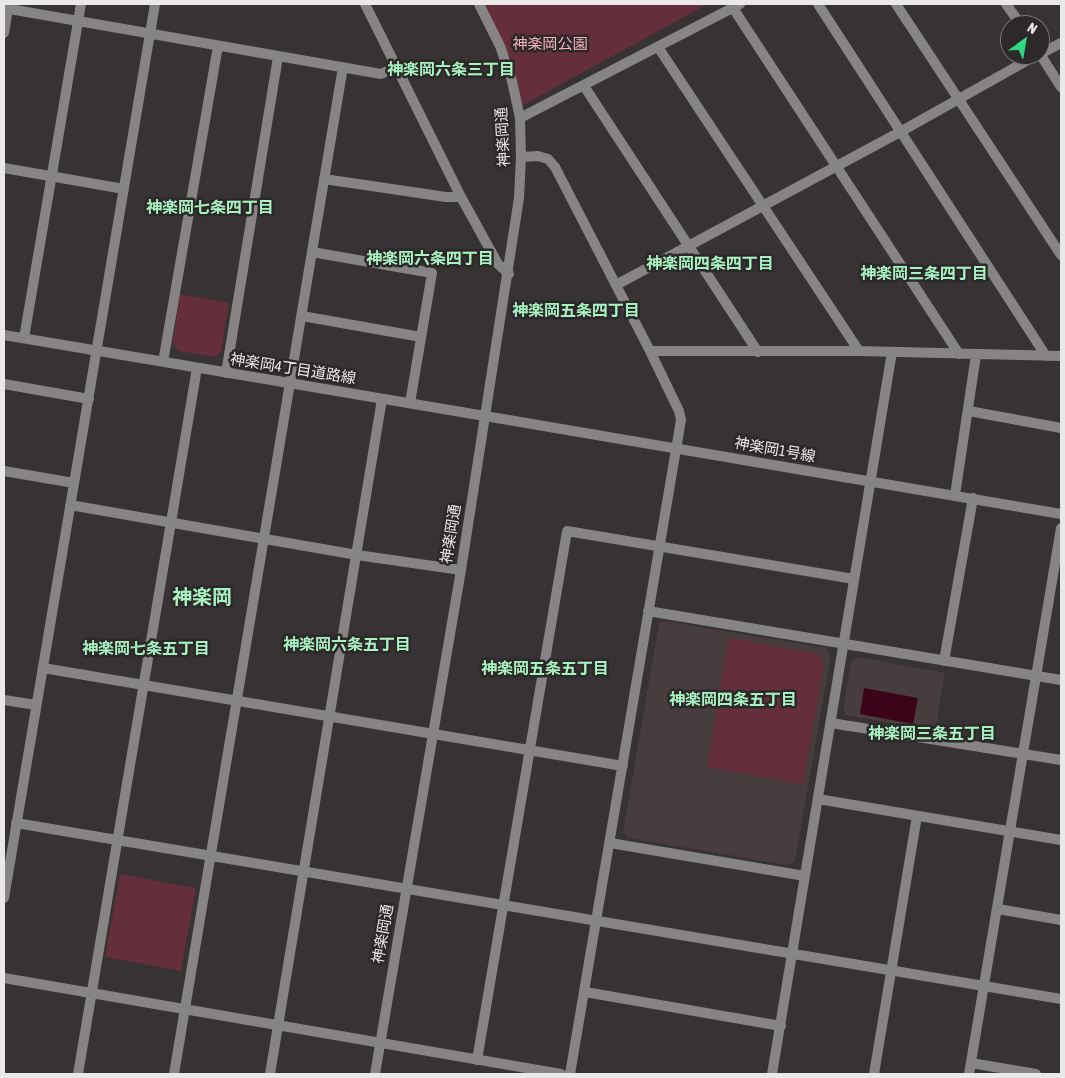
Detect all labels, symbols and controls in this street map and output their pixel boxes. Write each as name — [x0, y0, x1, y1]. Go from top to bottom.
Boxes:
north arrow — [1000, 15, 1050, 65]
text: N — [1025, 19, 1040, 37]
park label: 神楽岡公園 — [513, 35, 587, 53]
district label: 神楽岡六条三丁目 — [387, 60, 515, 80]
street label: 神楽岡通 — [492, 107, 514, 167]
district label: 神楽岡七条四丁目 — [146, 198, 274, 218]
district label: 神楽岡六条四丁目 — [366, 249, 494, 269]
district label: 神楽岡四条四丁目 — [646, 254, 774, 274]
district label: 神楽岡三条四丁目 — [860, 264, 988, 284]
district label: 神楽岡五条四丁目 — [512, 301, 640, 321]
street label: 神楽岡4丁目道路線 — [229, 350, 357, 388]
street label: 神楽岡1号線 — [733, 434, 817, 466]
street label: 神楽岡通 — [437, 503, 465, 565]
district label: 神楽岡 — [172, 586, 232, 610]
district label: 神楽岡六条五丁目 — [283, 635, 411, 655]
district label: 神楽岡七条五丁目 — [82, 639, 210, 659]
district label: 神楽岡五条五丁目 — [481, 659, 609, 679]
district label: 神楽岡四条五丁目 — [669, 690, 797, 710]
district label: 神楽岡三条五丁目 — [868, 724, 996, 744]
street label: 神楽岡通 — [369, 903, 397, 965]

